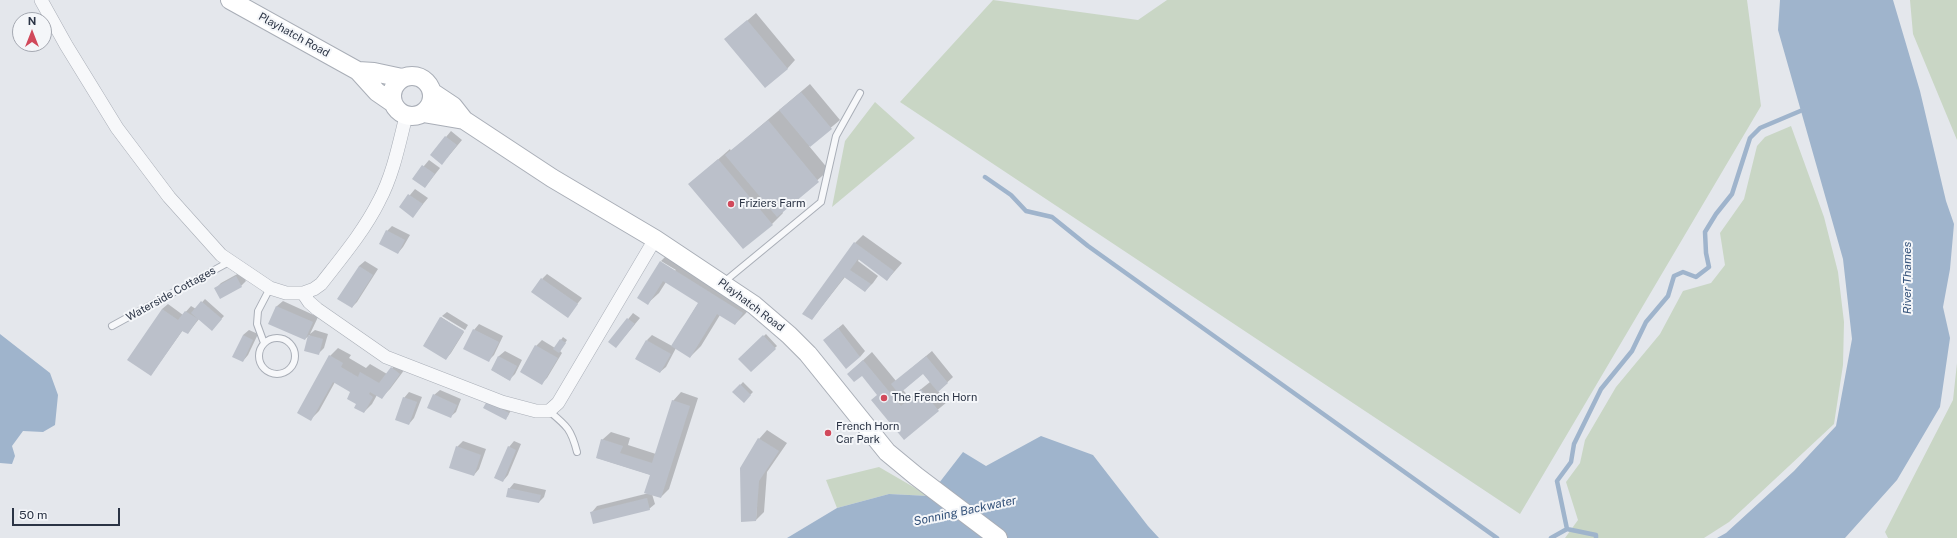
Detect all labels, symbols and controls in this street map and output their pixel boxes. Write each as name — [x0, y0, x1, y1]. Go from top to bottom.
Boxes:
street label: Playhatch Road — [256, 10, 332, 60]
north arrow — [12, 12, 52, 52]
text: N — [28, 15, 36, 27]
place label: Friziers Farm — [739, 197, 806, 211]
marker: Friziers Farm — [726, 199, 736, 209]
water label: River Thames — [1900, 242, 1914, 314]
street label: Waterside Cottages — [124, 264, 218, 324]
street label: Playhatch Road — [715, 276, 787, 334]
place label: The French Horn — [892, 391, 977, 405]
marker: The French Horn — [879, 393, 889, 403]
place label: French Horn Car Park — [836, 420, 899, 446]
marker: French Horn Car Park — [823, 428, 833, 438]
water label: Sonning Backwater — [912, 493, 1018, 529]
scale bar — [14, 500, 122, 526]
text: 50 m — [19, 508, 47, 522]

